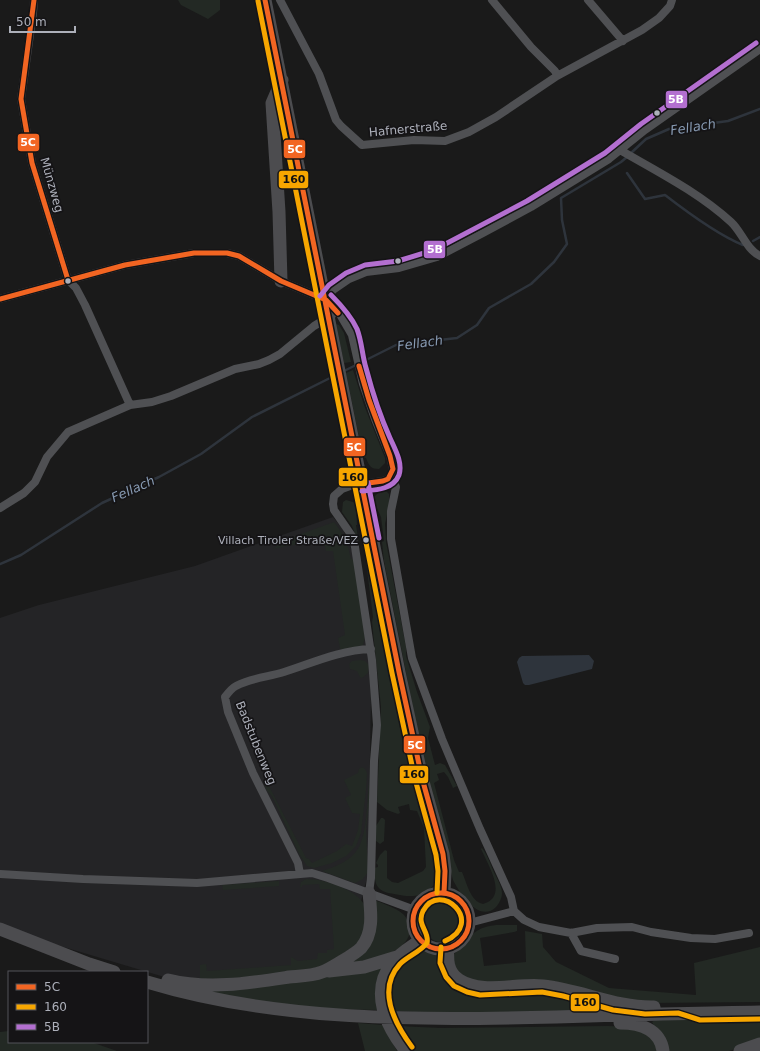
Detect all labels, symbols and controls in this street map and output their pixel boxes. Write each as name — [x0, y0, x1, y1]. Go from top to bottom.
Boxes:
scale bar — [10, 8, 75, 34]
text: 50 m — [16, 15, 47, 29]
line badge: 5B — [665, 90, 688, 109]
text: 5B — [668, 93, 684, 106]
unlabelled marker — [652, 108, 662, 118]
water label: Fellach — [669, 116, 717, 138]
street label: Hafnerstraße — [368, 119, 448, 139]
line badge: 5C — [17, 133, 40, 152]
text: 5C — [20, 136, 36, 149]
line badge: 5C — [283, 139, 306, 159]
text: 5C — [287, 143, 303, 156]
street label: Münzweg — [37, 156, 67, 214]
line badge: 160 — [278, 170, 309, 189]
text: 160 — [283, 173, 306, 186]
line badge: 5B — [423, 240, 446, 259]
text: 5B — [427, 243, 443, 256]
unlabelled marker — [393, 256, 403, 266]
unlabelled marker — [63, 276, 73, 286]
water label: Fellach — [396, 332, 444, 354]
line badge: 5C — [343, 437, 366, 457]
text: 5C — [346, 441, 362, 454]
line badge: 160 — [338, 467, 368, 487]
text: 160 — [342, 471, 365, 484]
water label: Fellach — [109, 473, 157, 505]
place label: Villach Tiroler Straße/VEZ — [218, 534, 358, 547]
marker: Villach Tiroler Straße/VEZ — [361, 535, 371, 545]
street label: Badstubenweg — [233, 699, 279, 787]
line badge: 5C — [403, 735, 426, 754]
text: 5C — [407, 739, 423, 752]
line badge: 160 — [399, 765, 429, 784]
text: 160 — [403, 768, 426, 781]
legend — [8, 971, 148, 1043]
text: 5C — [44, 980, 60, 994]
line badge: 160 — [570, 993, 600, 1012]
text: 160 — [574, 996, 597, 1009]
text: 160 — [44, 1000, 67, 1014]
text: 5B — [44, 1020, 60, 1034]

